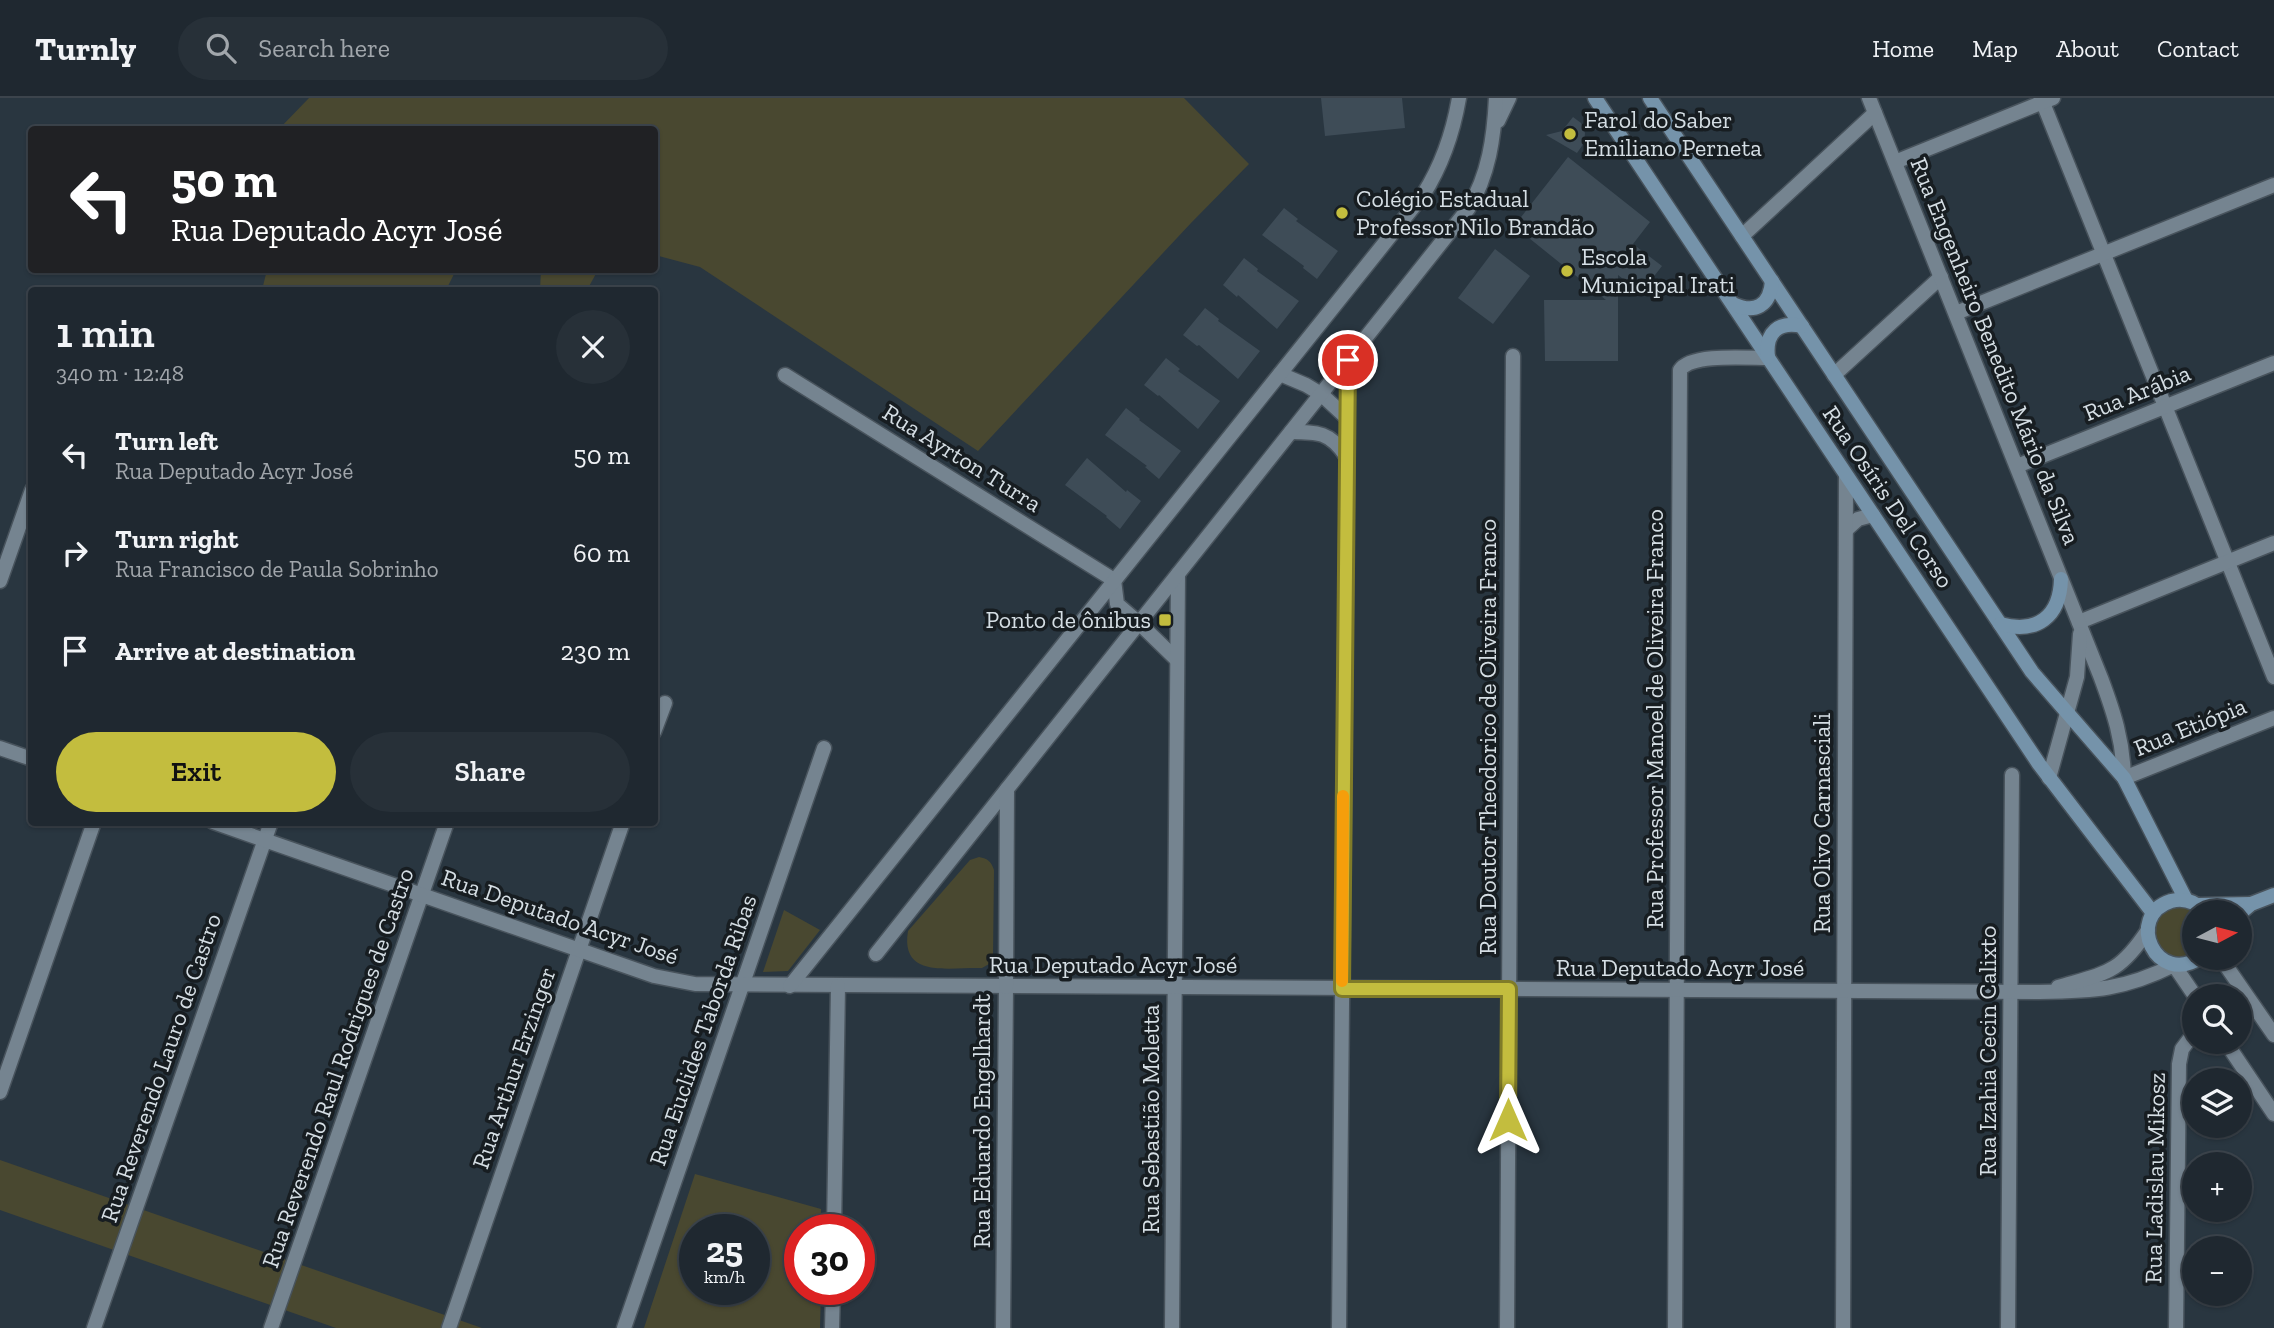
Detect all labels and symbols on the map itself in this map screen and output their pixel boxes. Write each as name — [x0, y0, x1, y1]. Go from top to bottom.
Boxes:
place label: Farol do Saber Emiliano Perneta — [1584, 105, 1762, 162]
marker: Farol do Saber Emiliano Perneta — [1562, 126, 1578, 142]
street label: Rua Engenheiro Benedito Mário da Silva — [1904, 153, 2087, 549]
place label: Colégio Estadual Professor Nilo Brandão — [1356, 184, 1595, 241]
marker: Colégio Estadual Professor Nilo Brandão — [1334, 205, 1350, 221]
place label: Escola Municipal Irati — [1581, 242, 1735, 299]
marker: Escola Municipal Irati — [1559, 263, 1575, 279]
pin — [1318, 330, 1378, 390]
street label: Rua Arábia — [2079, 358, 2195, 427]
street label: Rua Ayrton Turra — [878, 397, 1047, 518]
street label: Rua Osíris Del Corso — [1817, 400, 1960, 593]
street label: Rua Professor Manoel de Oliveira Franco — [1640, 509, 1669, 929]
street label: Rua Doutor Theodorico de Oliveira Franco — [1473, 519, 1502, 955]
place label: Ponto de ônibus — [986, 605, 1151, 634]
marker: Ponto de ônibus — [1157, 612, 1173, 628]
street label: Rua Etiópia — [2129, 691, 2251, 762]
street label: Rua Olivo Carnasciali — [1807, 713, 1836, 933]
street label: Rua Deputado Acyr José — [438, 862, 682, 971]
street label: Rua Reverendo Raul Rodrigues de Castro — [255, 864, 420, 1272]
street label: Rua Euclides Taborda Ribas — [642, 891, 763, 1169]
north arrow — [2182, 900, 2252, 970]
street label: Rua Reverendo Lauro de Castro — [94, 910, 227, 1226]
street label: Rua Izahia Cecin Calixto — [1973, 926, 2002, 1176]
street label: Rua Deputado Acyr José — [989, 950, 1237, 979]
street label: Rua Deputado Acyr José — [1556, 953, 1804, 982]
street label: Rua Arthur Erzinger — [465, 963, 562, 1173]
street label: Rua Eduardo Engelhardt — [967, 994, 996, 1248]
street label: Rua Sebastião Moletta — [1136, 1004, 1165, 1234]
street label: Rua Ladislau Mikosz — [2138, 1072, 2171, 1284]
position arrow — [1471, 1083, 1545, 1157]
speed limit sign: 30 — [784, 1214, 875, 1305]

